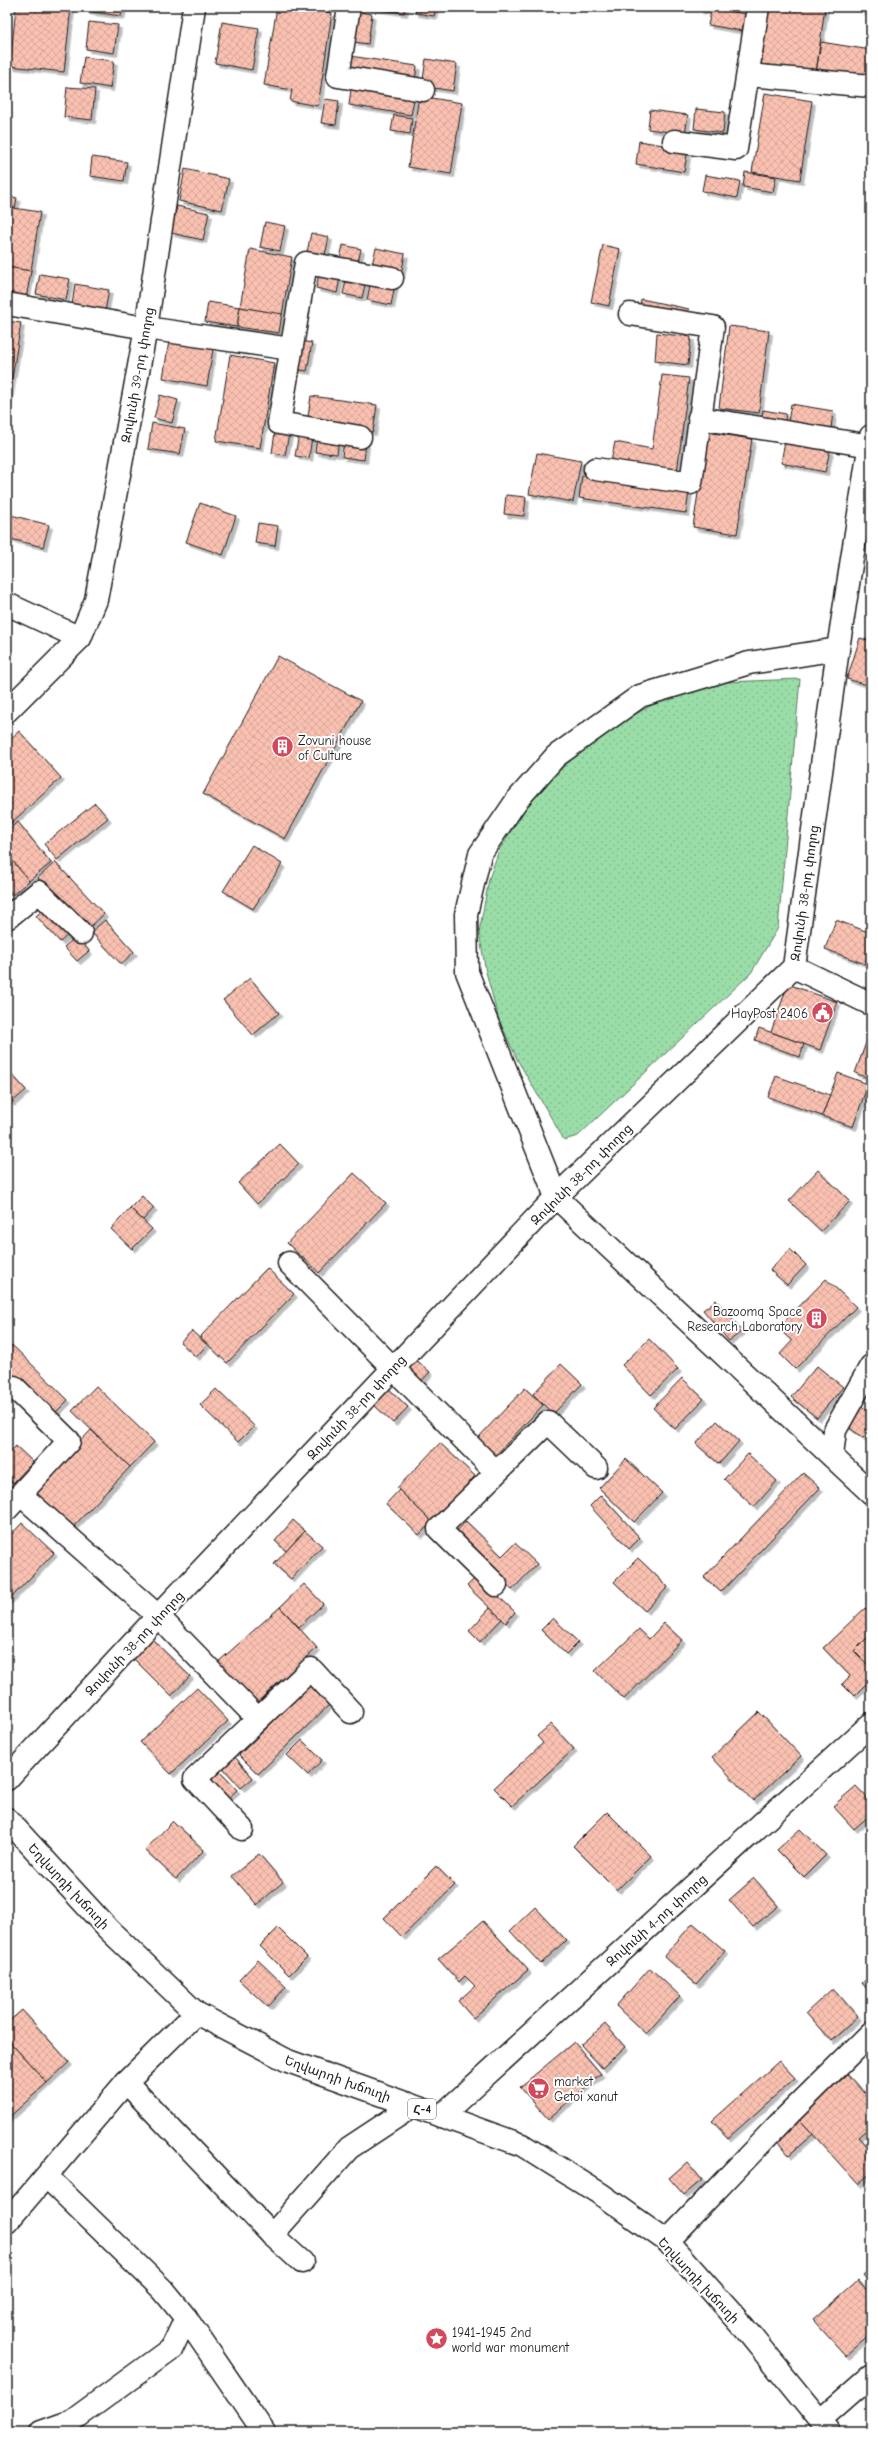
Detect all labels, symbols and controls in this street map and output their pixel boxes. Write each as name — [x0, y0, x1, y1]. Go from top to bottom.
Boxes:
street label: Զովունի 39-րդ փողոց — [118, 306, 157, 444]
place label: Zovuni house of Culture — [298, 733, 372, 763]
building icon: Zovuni house of Culture — [269, 734, 295, 760]
street label: Զովունի 38-րդ փողոց — [788, 824, 821, 962]
public building icon: HayPost 2406 — [810, 1000, 836, 1026]
place label: HayPost 2406 — [731, 1006, 808, 1021]
street label: Զովունի 38-րդ փողոց — [527, 1120, 635, 1228]
place label: Bazoomq Space Research Laboratory — [687, 1304, 802, 1334]
building icon: Bazoomq Space Research Laboratory — [804, 1305, 830, 1331]
street label: Զովունի 38-րդ փողոց — [304, 1352, 409, 1463]
street label: Զովունի 38-րդ փողոց — [82, 1588, 187, 1699]
street label: Եղվարդի խճուղի — [25, 1840, 112, 1932]
street label: Զովունի 4-րդ փողոց — [603, 1871, 710, 1970]
street label: Եղվարդի խճուղի — [283, 2052, 393, 2105]
place label: market Getoi xanut — [554, 2074, 619, 2104]
supermarket icon: market Getoi xanut — [525, 2075, 551, 2101]
road number: Հ-4 — [408, 2099, 436, 2119]
street label: Եղվարդի խճուղի — [655, 2234, 742, 2326]
place label: 1941-1945 2nd world war monument — [452, 2325, 570, 2355]
place icon: 1941-1945 2nd world war monument — [424, 2326, 450, 2352]

